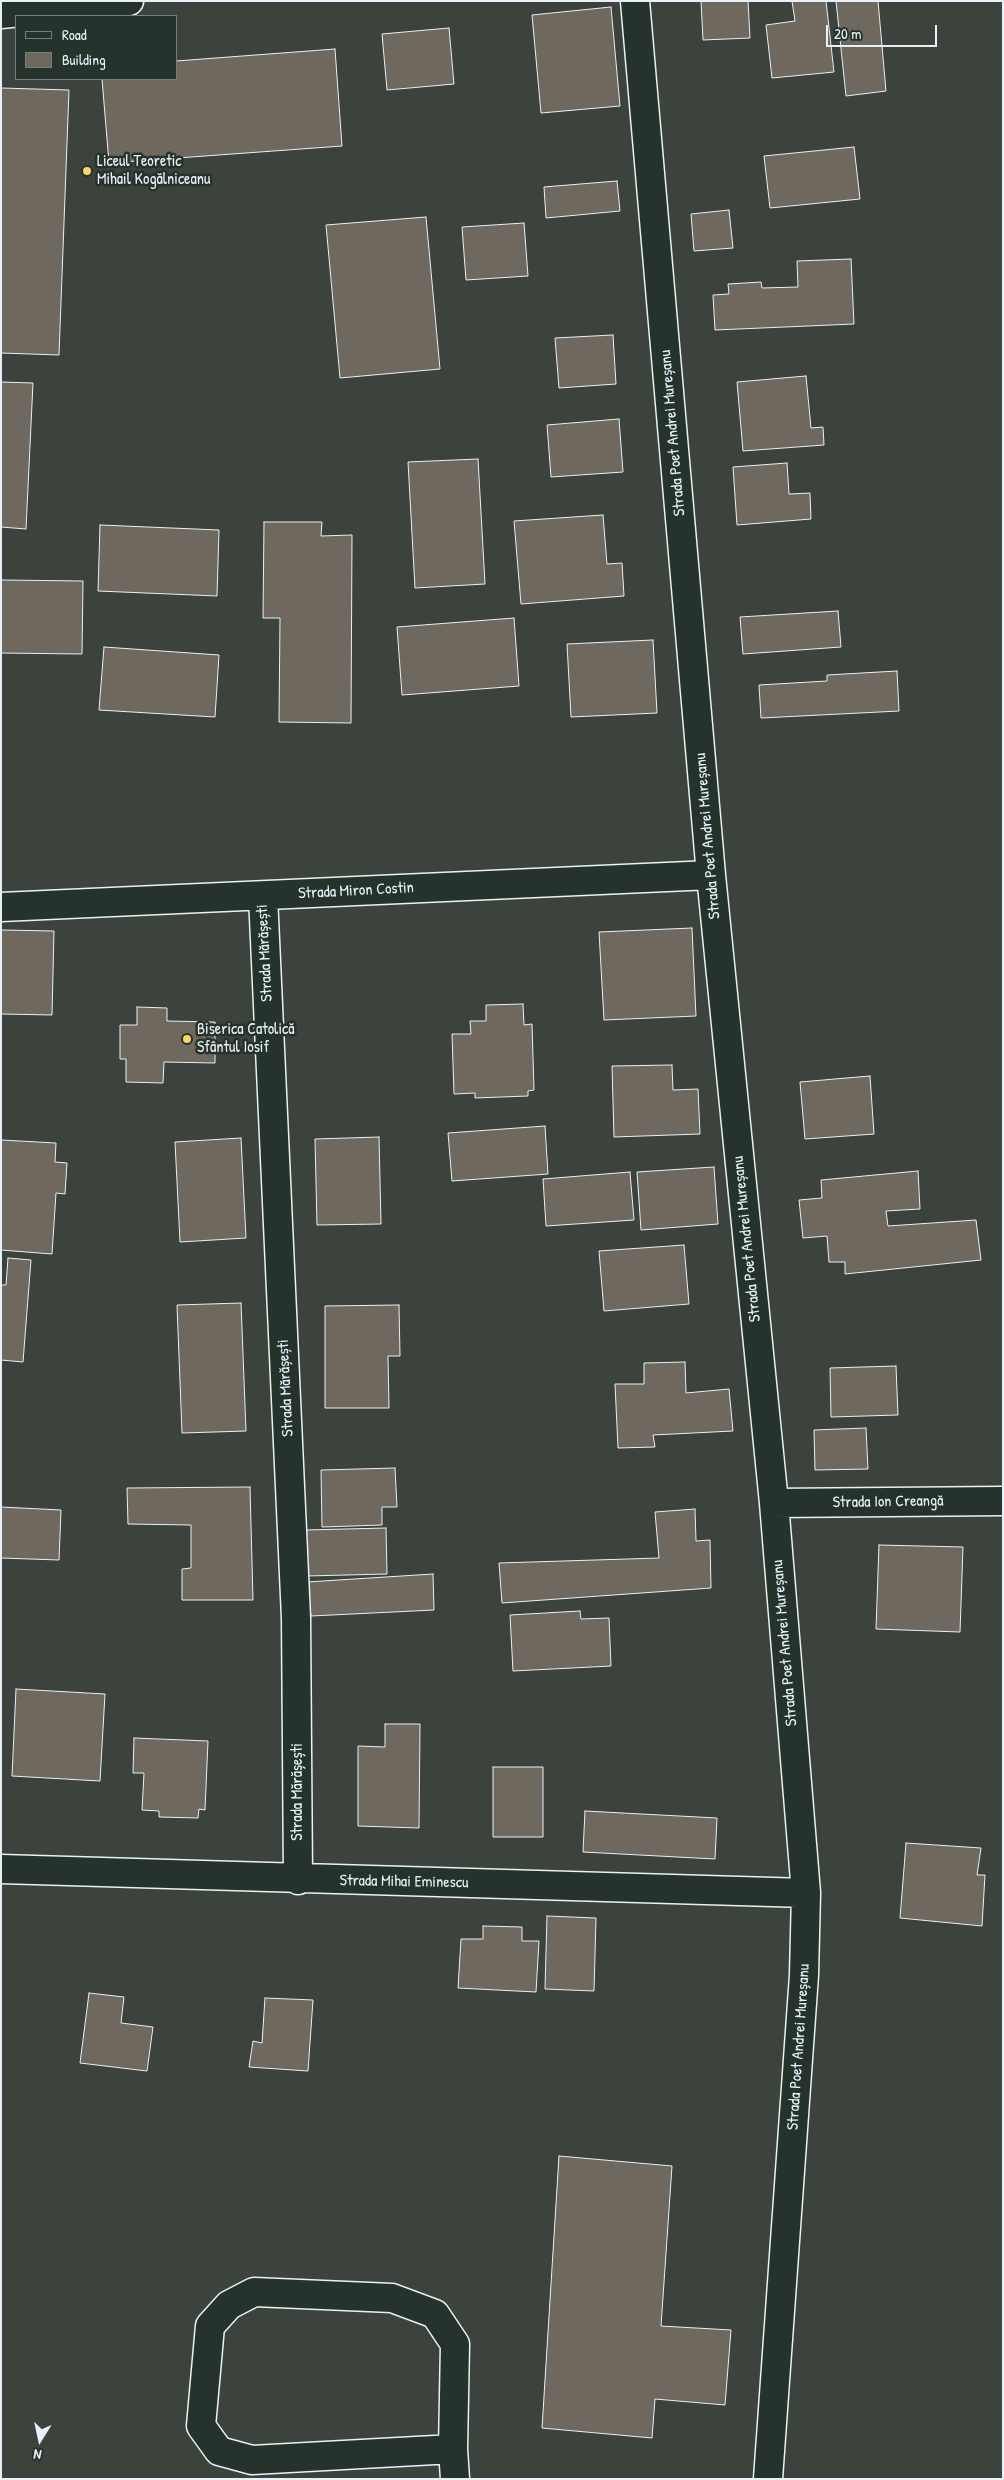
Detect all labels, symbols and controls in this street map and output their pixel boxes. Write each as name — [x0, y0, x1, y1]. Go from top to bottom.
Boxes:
legend — [15, 15, 178, 80]
scale bar — [829, 15, 940, 47]
text: 20 m — [834, 23, 861, 44]
text: Road — [62, 24, 87, 45]
text: Building — [62, 49, 106, 70]
place label: Liceul Teoretic Mihail Kogălniceanu — [97, 152, 210, 190]
marker: Liceul Teoretic Mihail Kogălniceanu — [81, 165, 93, 177]
street label: Strada Poet Andrei Mureșanu — [656, 349, 690, 517]
street label: Strada Poet Andrei Mureșanu — [691, 752, 725, 920]
street label: Strada Miron Costin — [298, 878, 414, 904]
street label: Strada Mărășești — [253, 904, 277, 1002]
place label: Biserica Catolică Sfântul Iosif — [197, 1020, 294, 1058]
marker: Biserica Catolică Sfântul Iosif — [181, 1033, 193, 1045]
street label: Strada Poet Andrei Mureșanu — [729, 1155, 765, 1323]
street label: Strada Mărășești — [274, 1339, 298, 1437]
street label: Strada Ion Creangă — [832, 1491, 944, 1513]
street label: Strada Poet Andrei Mureșanu — [768, 1559, 802, 1727]
street label: Strada Mărășești — [288, 1743, 308, 1841]
street label: Strada Mihai Eminescu — [339, 1871, 469, 1893]
street label: Strada Poet Andrei Mureșanu — [784, 1963, 814, 2131]
north arrow — [15, 2415, 65, 2465]
text: N — [32, 2445, 43, 2465]

